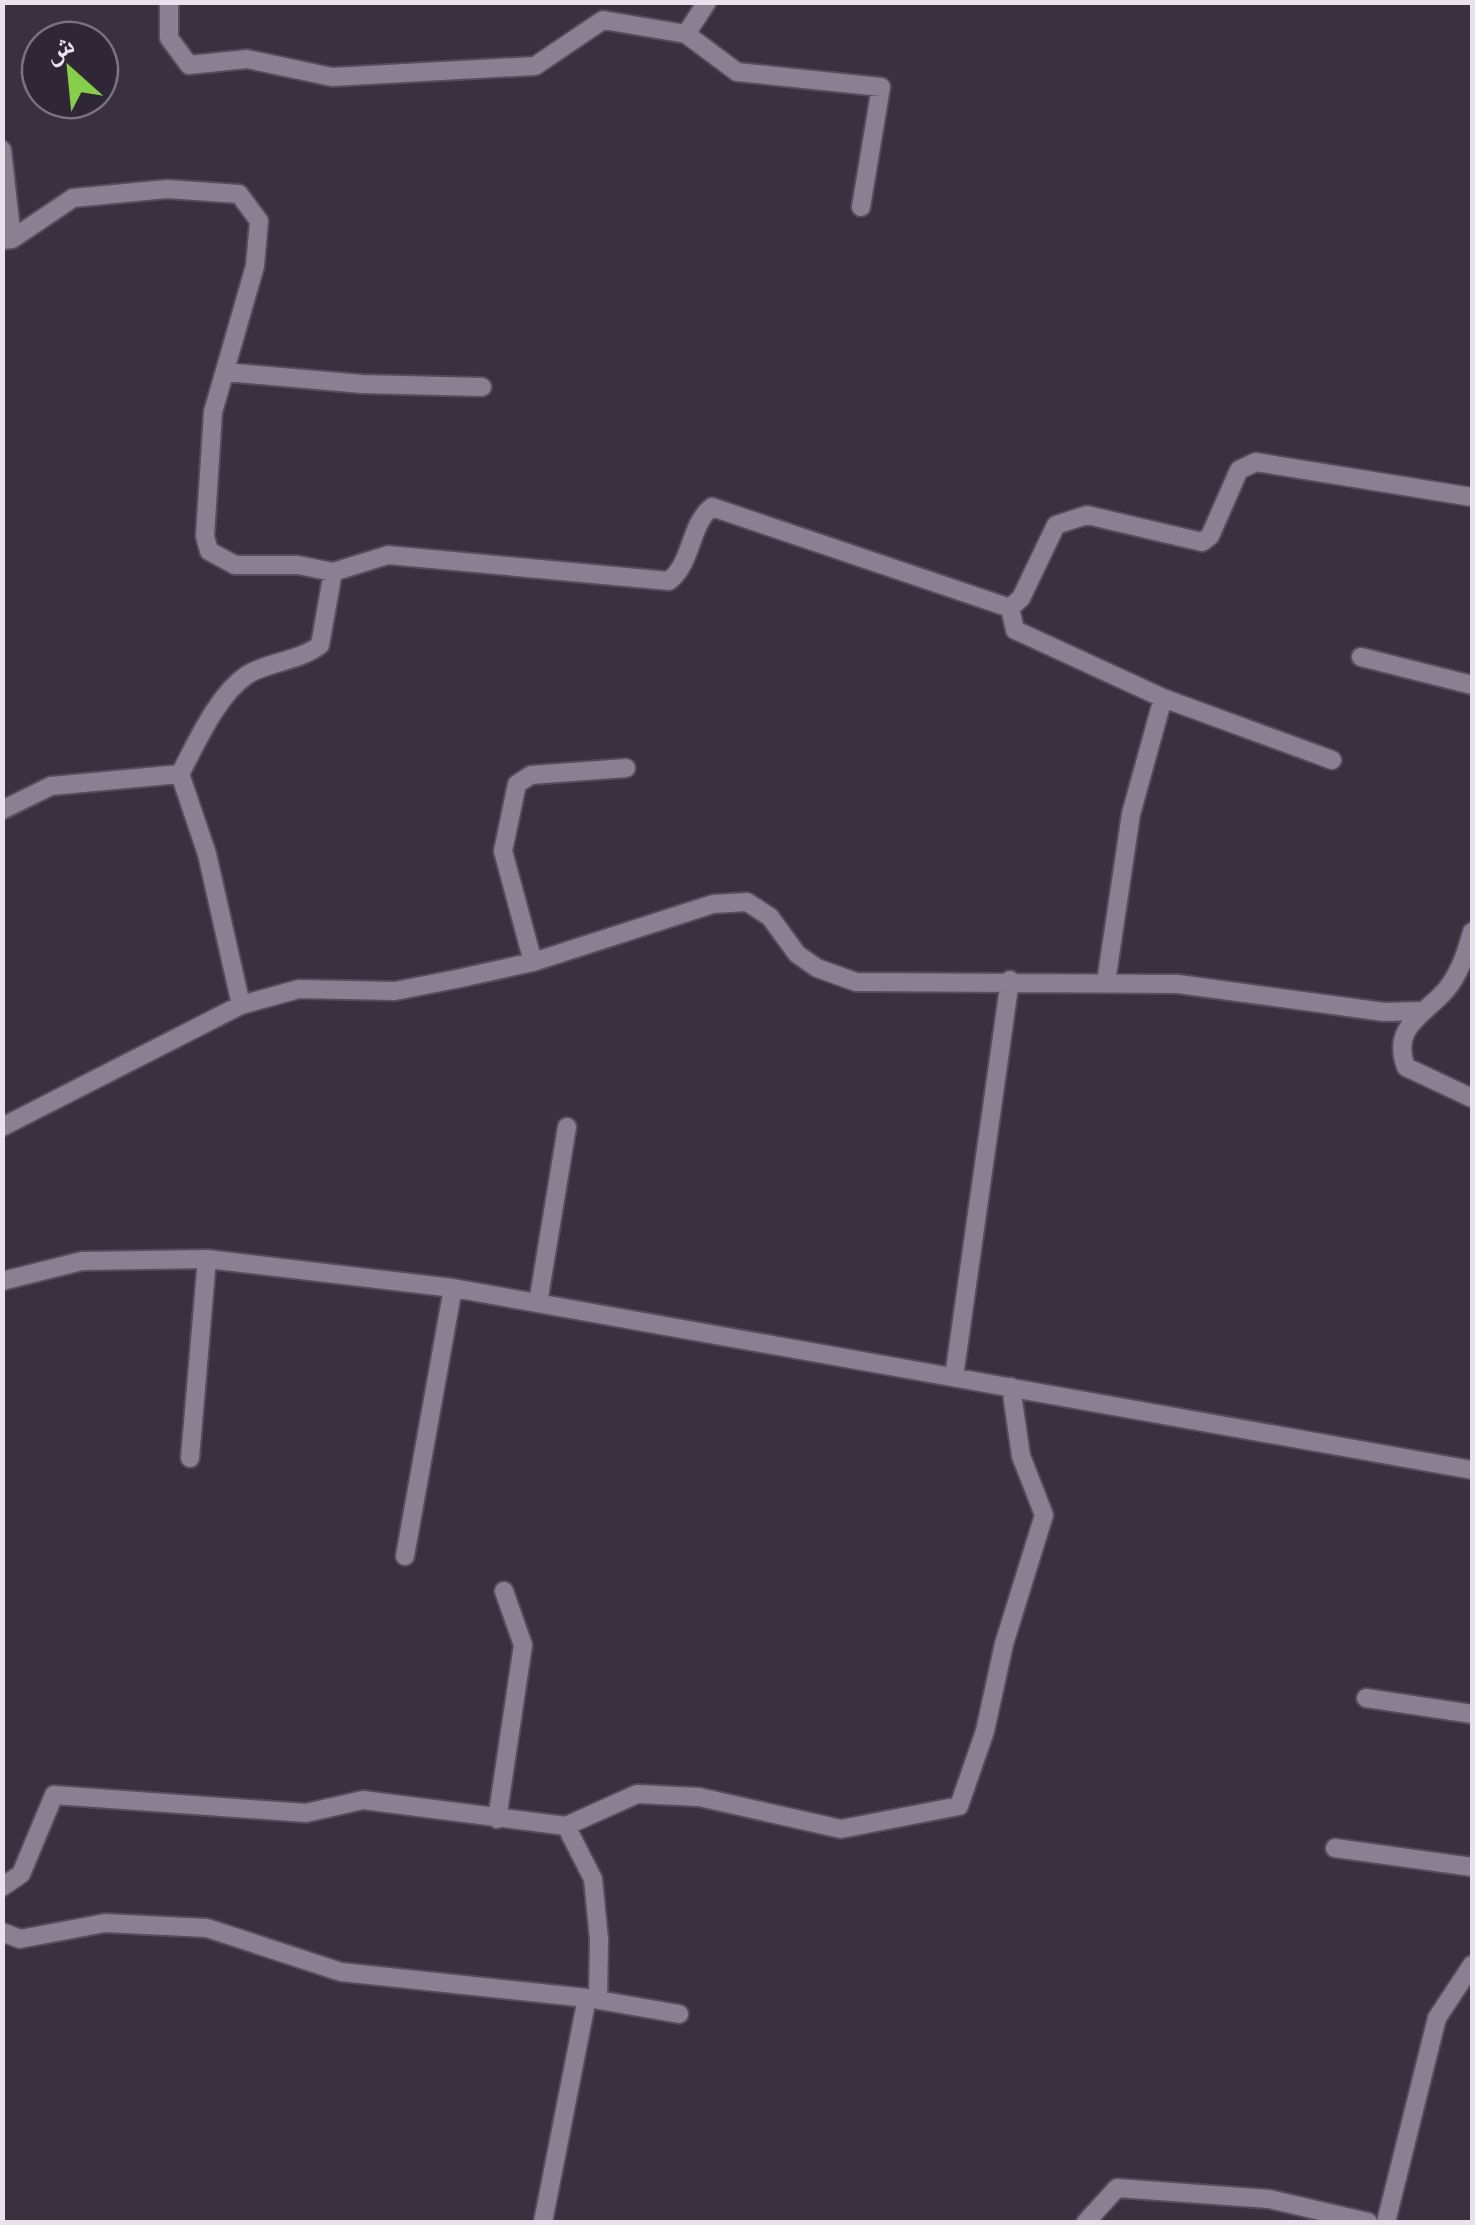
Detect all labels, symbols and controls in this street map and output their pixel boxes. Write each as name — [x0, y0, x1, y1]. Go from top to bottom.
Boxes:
north arrow — [20, 20, 120, 120]
text: ش — [38, 27, 80, 70]

